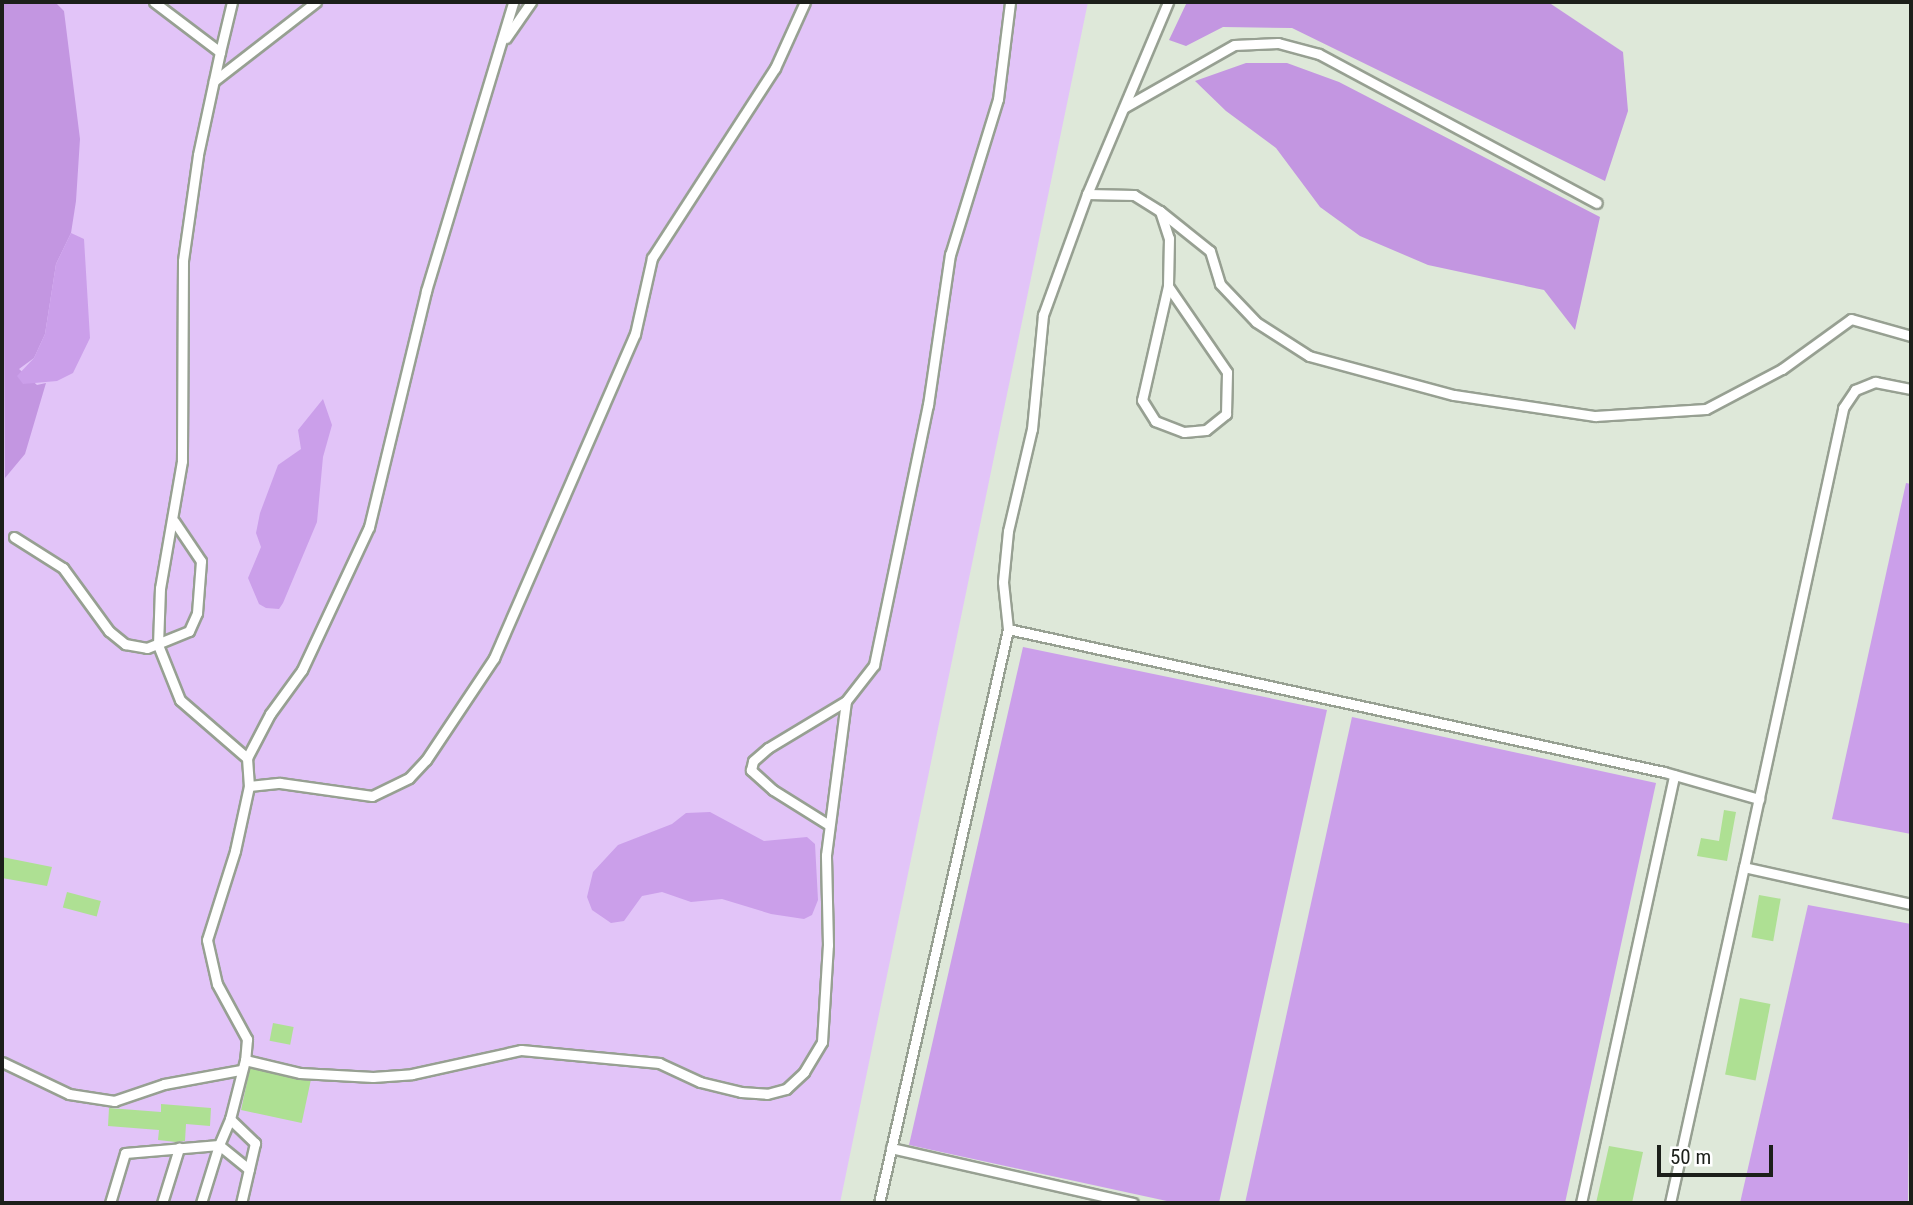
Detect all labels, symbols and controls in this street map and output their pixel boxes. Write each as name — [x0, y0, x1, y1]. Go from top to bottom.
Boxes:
scale bar — [1661, 1132, 1776, 1176]
text: 50 m — [1670, 1145, 1711, 1169]

